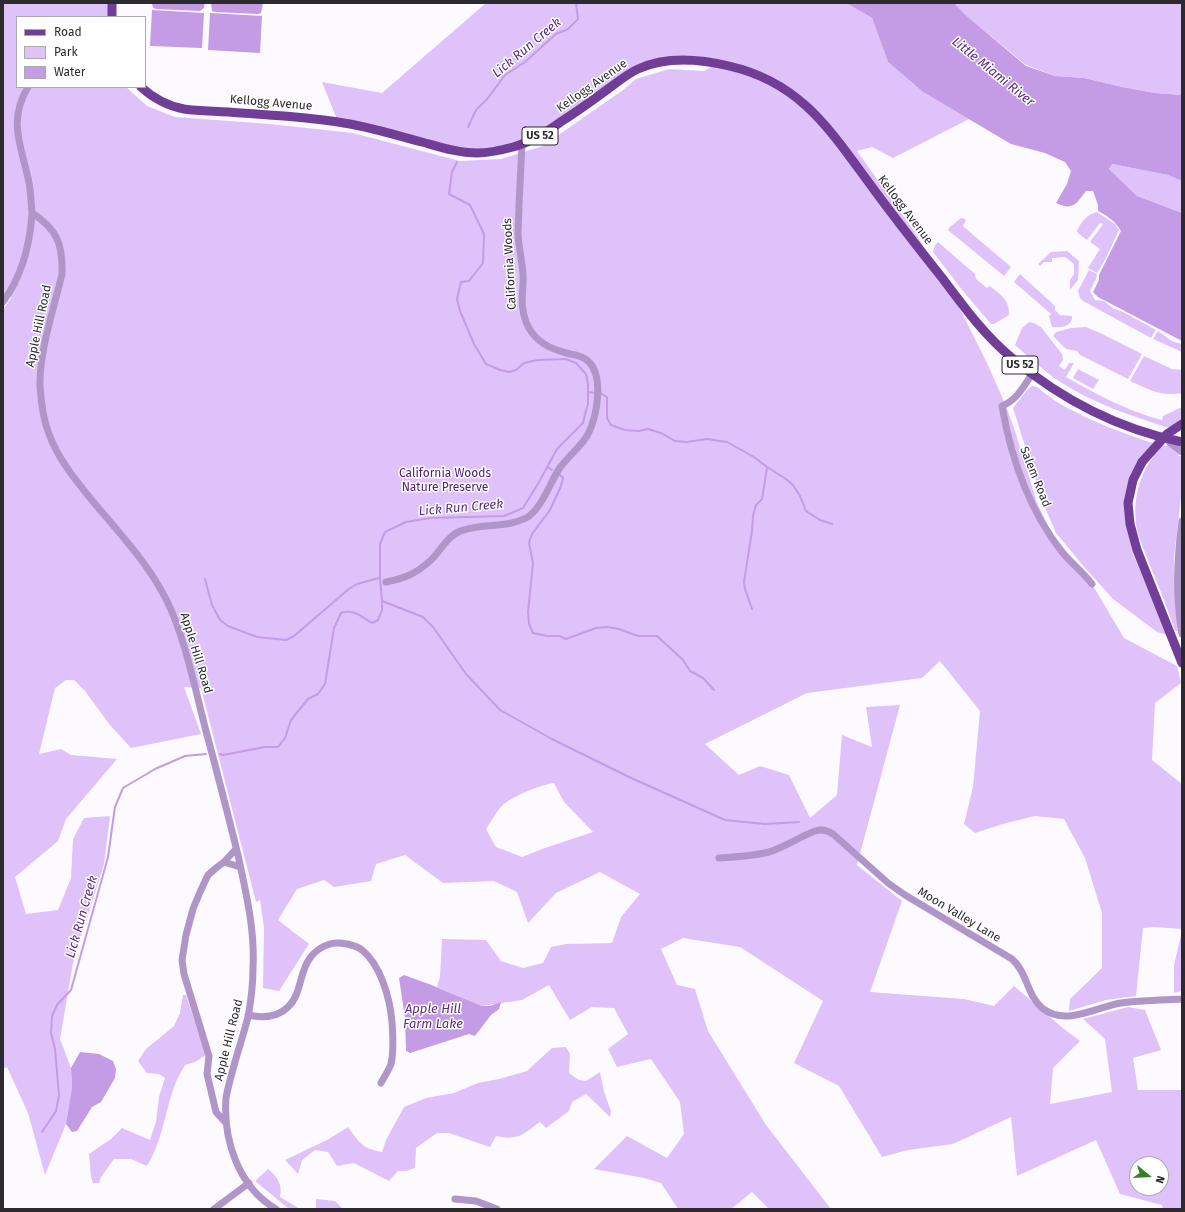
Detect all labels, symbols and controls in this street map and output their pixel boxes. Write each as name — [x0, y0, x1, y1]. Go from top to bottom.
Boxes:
water label: Lick Run Creek — [489, 15, 565, 81]
legend — [16, 16, 146, 88]
text: Road — [54, 25, 82, 39]
water label: Little Miami River — [949, 34, 1037, 110]
text: Park — [54, 45, 78, 59]
street label: Kellogg Avenue — [554, 56, 630, 116]
text: Water — [54, 65, 85, 79]
street label: Kellogg Avenue — [229, 92, 313, 114]
road number: US 52 — [522, 127, 558, 145]
street label: Kellogg Avenue — [874, 173, 936, 247]
street label: California Woods — [500, 218, 520, 310]
street label: Apple Hill Road — [23, 284, 55, 368]
road number: US 52 — [1002, 356, 1038, 374]
street label: Salem Road — [1016, 445, 1054, 509]
park label: California Woods Nature Preserve — [399, 467, 491, 495]
water label: Lick Run Creek — [418, 497, 504, 519]
street label: Apple Hill Road — [177, 611, 215, 695]
water label: Lick Run Creek — [63, 874, 101, 960]
street label: Moon Valley Lane — [915, 884, 1003, 946]
street label: Apple Hill Road — [212, 998, 246, 1082]
water label: Apple Hill Farm Lake — [403, 1001, 463, 1032]
north arrow — [1129, 1156, 1169, 1196]
text: N — [1153, 1174, 1167, 1185]

